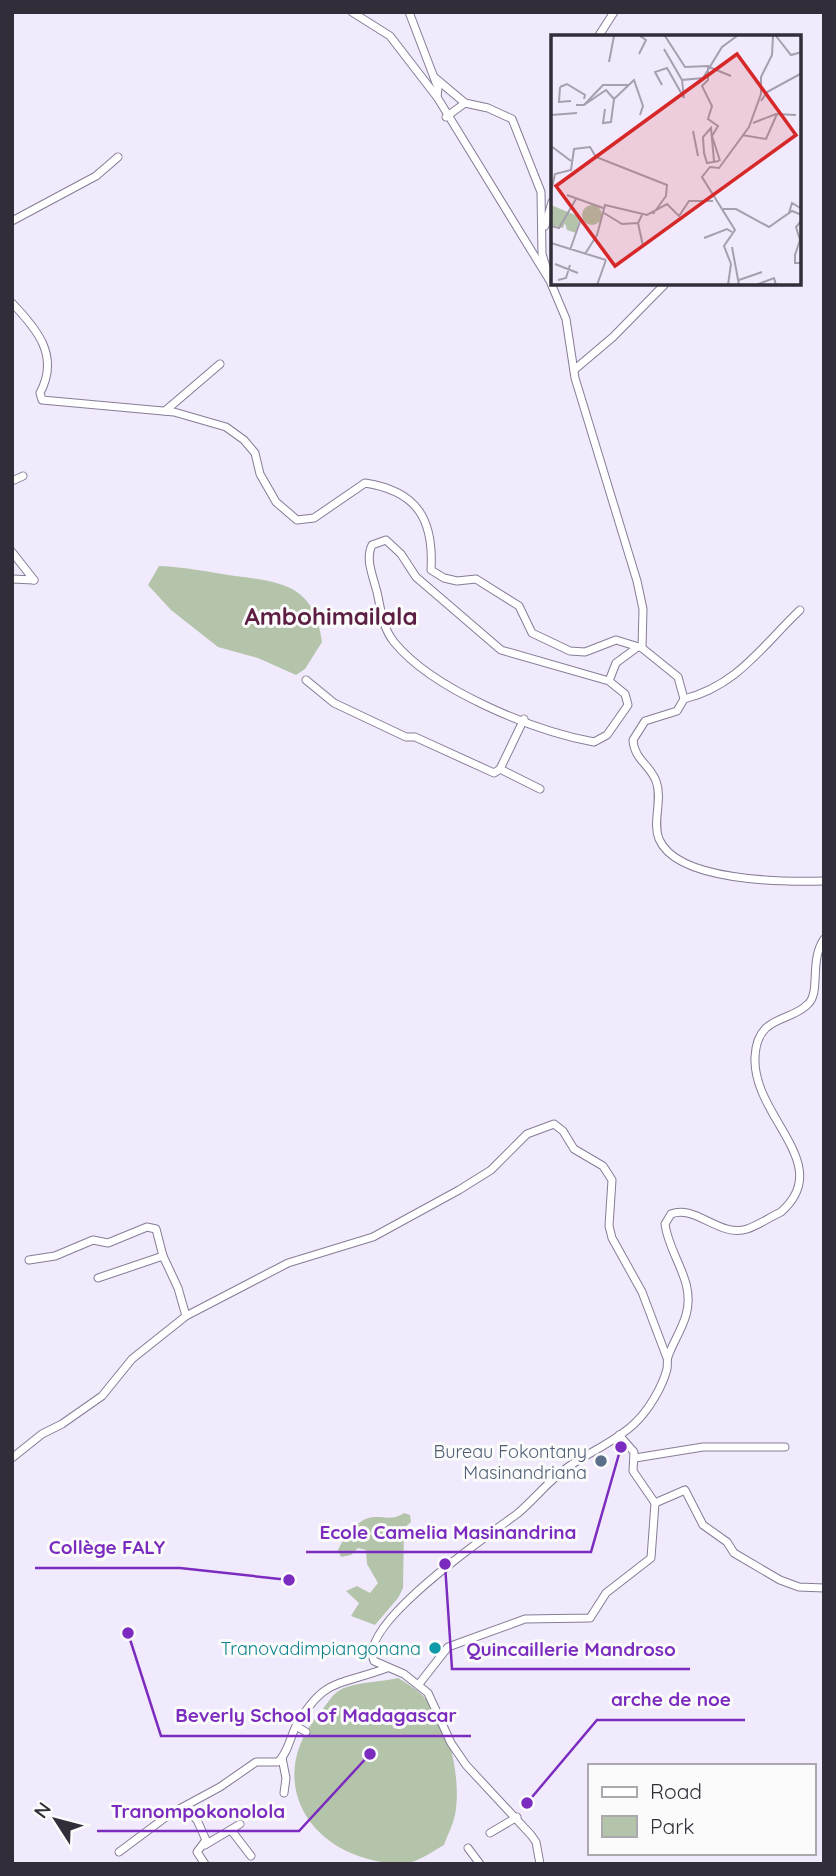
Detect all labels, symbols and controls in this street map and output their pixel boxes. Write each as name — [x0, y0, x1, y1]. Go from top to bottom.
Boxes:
inset map — [551, 35, 801, 285]
district label: Ambohimailala — [244, 601, 418, 631]
place label: Bureau Fokontany Masinandriana — [434, 1440, 587, 1484]
marker: Bureau Fokontany Masinandriana — [593, 1453, 609, 1469]
callout: Ecole Camelia Masinandrina — [306, 1512, 591, 1552]
text: Ecole Camelia Masinandrina — [319, 1520, 577, 1544]
callout: Collège FALY — [35, 1528, 180, 1568]
text: Collège FALY — [49, 1535, 166, 1559]
callout: Quincaillerie Mandroso — [452, 1629, 690, 1669]
place label: Tranovadimpiangonana — [220, 1637, 421, 1660]
text: Quincaillerie Mandroso — [466, 1637, 676, 1661]
marker: Tranovadimpiangonana — [427, 1640, 443, 1656]
callout: arche de noe — [597, 1680, 745, 1720]
text: arche de noe — [611, 1687, 731, 1711]
callout: Beverly School of Madagascar — [161, 1696, 471, 1736]
text: Beverly School of Madagascar — [175, 1703, 457, 1727]
legend — [588, 1764, 815, 1855]
text: Road — [650, 1778, 702, 1804]
north arrow — [21, 1785, 91, 1855]
callout: Tranompokonolola — [97, 1791, 299, 1831]
text: N — [28, 1797, 56, 1823]
text: Tranompokonolola — [111, 1799, 285, 1823]
text: Park — [650, 1813, 694, 1839]

